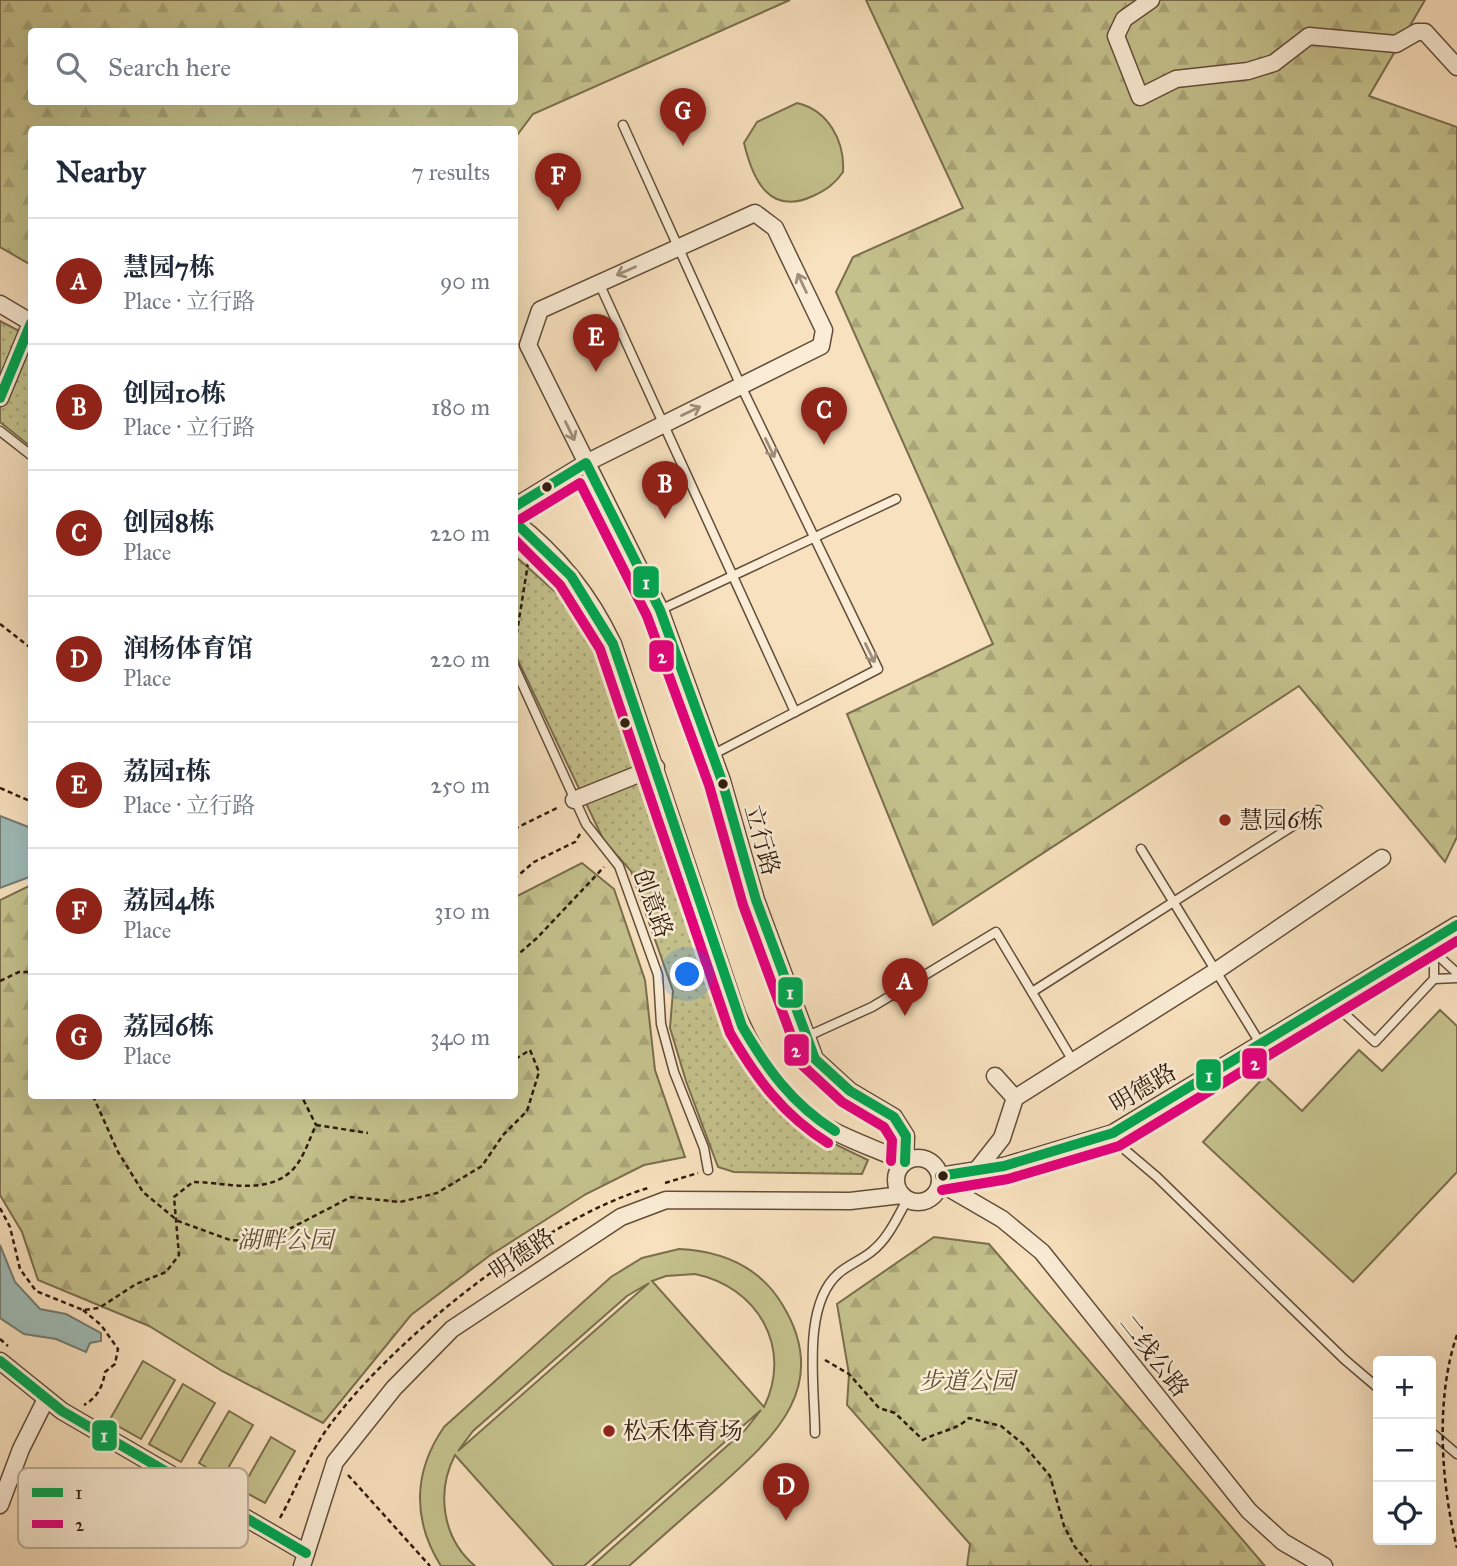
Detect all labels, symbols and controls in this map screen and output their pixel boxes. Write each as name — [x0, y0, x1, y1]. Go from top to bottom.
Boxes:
search box — [28, 28, 518, 105]
icon: search — [52, 48, 90, 86]
text: Search here — [108, 51, 231, 83]
pin: G — [660, 88, 706, 146]
pin: F — [535, 153, 581, 211]
text: Nearby — [56, 154, 146, 190]
text: 7 results — [411, 158, 490, 186]
text: 慧园7栋 — [123, 251, 215, 283]
one-way arrow — [616, 265, 637, 278]
text: A — [71, 267, 87, 295]
text: 90 m — [440, 267, 490, 295]
one-way arrow — [794, 273, 808, 294]
text: Place · 立行路 — [123, 287, 255, 315]
pin: E — [573, 314, 619, 372]
text: 创园10栋 — [123, 377, 226, 409]
pin: C — [801, 387, 847, 445]
text: B — [71, 393, 87, 421]
text: 180 m — [431, 393, 490, 421]
one-way arrow — [680, 404, 701, 418]
text: Place · 立行路 — [123, 413, 255, 441]
one-way arrow — [563, 420, 577, 441]
one-way arrow — [764, 437, 778, 458]
pin: B — [642, 461, 688, 519]
unlabelled marker — [540, 480, 554, 494]
text: 创园8栋 — [123, 506, 215, 538]
text: C — [71, 519, 87, 547]
text: 220 m — [430, 519, 490, 547]
text: Place — [123, 538, 171, 566]
line badge: 1 — [632, 565, 660, 599]
text: 1 — [642, 571, 650, 594]
text: 润杨体育馆 — [123, 632, 253, 664]
line badge: 2 — [648, 639, 675, 673]
one-way arrow — [863, 642, 877, 663]
text: D — [70, 645, 88, 673]
text: 220 m — [430, 645, 490, 673]
text: 2 — [657, 645, 667, 668]
text: Place — [123, 664, 171, 692]
unlabelled marker — [618, 716, 632, 730]
text: 荔园1栋 — [123, 755, 211, 787]
text: E — [71, 771, 87, 799]
text: 250 m — [430, 771, 490, 799]
unlabelled marker — [716, 777, 730, 791]
text: Place · 立行路 — [123, 791, 255, 819]
street label: 立行路 — [738, 801, 786, 879]
place label: 慧园6栋 — [1239, 805, 1323, 835]
marker: 慧园6栋 — [1217, 812, 1233, 828]
street label: 创意路 — [627, 864, 679, 942]
text: 荔园4栋 — [123, 884, 216, 916]
text: F — [71, 897, 87, 925]
text: 310 m — [434, 897, 490, 925]
text: Place — [123, 916, 171, 944]
your location — [670, 957, 704, 991]
pin: A — [882, 958, 928, 1016]
line badge: 1 — [777, 976, 804, 1009]
text: 1 — [786, 981, 794, 1004]
text: 荔园6栋 — [123, 1010, 214, 1042]
text: G — [71, 1023, 87, 1051]
text: 340 m — [430, 1023, 490, 1051]
line badge: 2 — [783, 1033, 810, 1067]
text: 2 — [791, 1039, 801, 1062]
text: Place — [123, 1042, 171, 1070]
line badge: 2 — [1241, 1047, 1268, 1080]
text: 2 — [1250, 1052, 1260, 1075]
street label: 明德路 — [1104, 1057, 1182, 1119]
line badge: 1 — [1195, 1058, 1222, 1092]
text: 1 — [1205, 1064, 1213, 1087]
unlabelled marker — [936, 1169, 950, 1183]
street label: 明德路 — [484, 1221, 560, 1287]
park label: 湖畔公园 — [237, 1225, 337, 1255]
street label: 二线公路 — [1113, 1309, 1195, 1403]
map controls — [1373, 1356, 1436, 1545]
button: + — [1373, 1356, 1436, 1419]
park label: 步道公园 — [919, 1366, 1019, 1396]
place label: 松禾体育场 — [623, 1416, 743, 1446]
line badge: 1 — [91, 1419, 118, 1452]
button: − — [1373, 1419, 1436, 1482]
marker: 松禾体育场 — [601, 1423, 617, 1439]
text: 1 — [100, 1424, 108, 1447]
pin: D — [763, 1463, 809, 1521]
legend — [18, 1468, 248, 1548]
text: 1 — [75, 1481, 83, 1504]
button: locate — [1373, 1482, 1436, 1545]
text: 2 — [75, 1513, 85, 1536]

